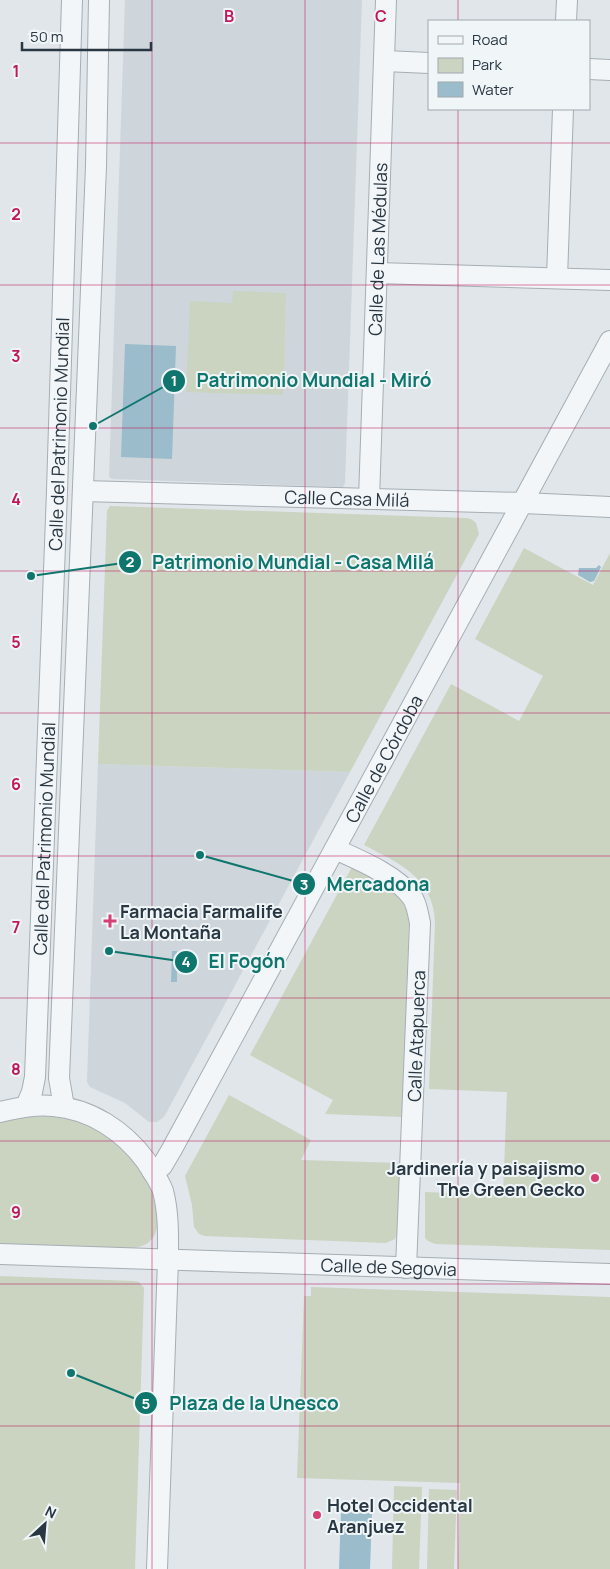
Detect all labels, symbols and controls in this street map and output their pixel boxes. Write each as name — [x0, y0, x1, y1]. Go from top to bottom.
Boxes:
text: B — [224, 5, 234, 27]
text: C — [375, 5, 387, 27]
scale bar — [22, 20, 151, 52]
legend — [428, 20, 590, 110]
text: 50 m — [30, 26, 64, 47]
text: Road — [472, 29, 508, 50]
text: Park — [472, 54, 502, 75]
text: 1 — [12, 60, 20, 82]
text: Water — [472, 79, 514, 100]
street label: Calle de Las Médulas — [363, 162, 392, 336]
text: 2 — [11, 203, 21, 225]
street label: Calle del Patrimonio Mundial — [43, 317, 74, 551]
text: 3 — [11, 345, 21, 367]
callout: Patrimonio Mundial - Miró — [161, 364, 441, 398]
text: Patrimonio Mundial - Miró — [197, 367, 431, 393]
text: 1 — [171, 370, 177, 391]
street label: Calle Casa Milá — [284, 484, 410, 512]
text: 4 — [11, 488, 21, 510]
callout: Patrimonio Mundial - Casa Milá — [117, 545, 444, 579]
text: Patrimonio Mundial - Casa Milá — [152, 549, 434, 575]
text: 2 — [126, 551, 135, 572]
text: 5 — [11, 631, 21, 653]
street label: Calle de Córdoba — [339, 690, 428, 827]
street label: Calle del Patrimonio Mundial — [28, 722, 60, 956]
text: 6 — [11, 773, 21, 795]
callout: Mercadona — [291, 867, 439, 901]
text: Mercadona — [326, 871, 430, 897]
text: 3 — [300, 874, 308, 895]
place label: Farmacia Farmalife La Montaña — [120, 899, 283, 944]
marker: Farmacia Farmalife La Montaña — [104, 915, 116, 927]
text: 7 — [12, 916, 20, 938]
callout: El Fogón — [174, 945, 296, 979]
text: El Fogón — [209, 948, 285, 974]
text: 4 — [181, 951, 191, 972]
street label: Calle Atapuerca — [402, 970, 430, 1102]
text: 8 — [11, 1058, 21, 1080]
place label: Jardinería y paisajismo The Green Gecko — [387, 1156, 585, 1201]
marker: Jardinería y paisajismo The Green Gecko — [589, 1172, 601, 1184]
text: 9 — [11, 1201, 21, 1223]
street label: Calle de Segovia — [320, 1253, 457, 1281]
callout: Plaza de la Unesco — [134, 1386, 348, 1420]
text: Plaza de la Unesco — [169, 1390, 339, 1416]
text: 5 — [142, 1393, 151, 1414]
place label: Hotel Occidental Aranjuez — [327, 1493, 473, 1538]
north arrow — [20, 1499, 70, 1549]
text: N — [42, 1501, 60, 1523]
marker: Hotel Occidental Aranjuez — [311, 1509, 323, 1521]

